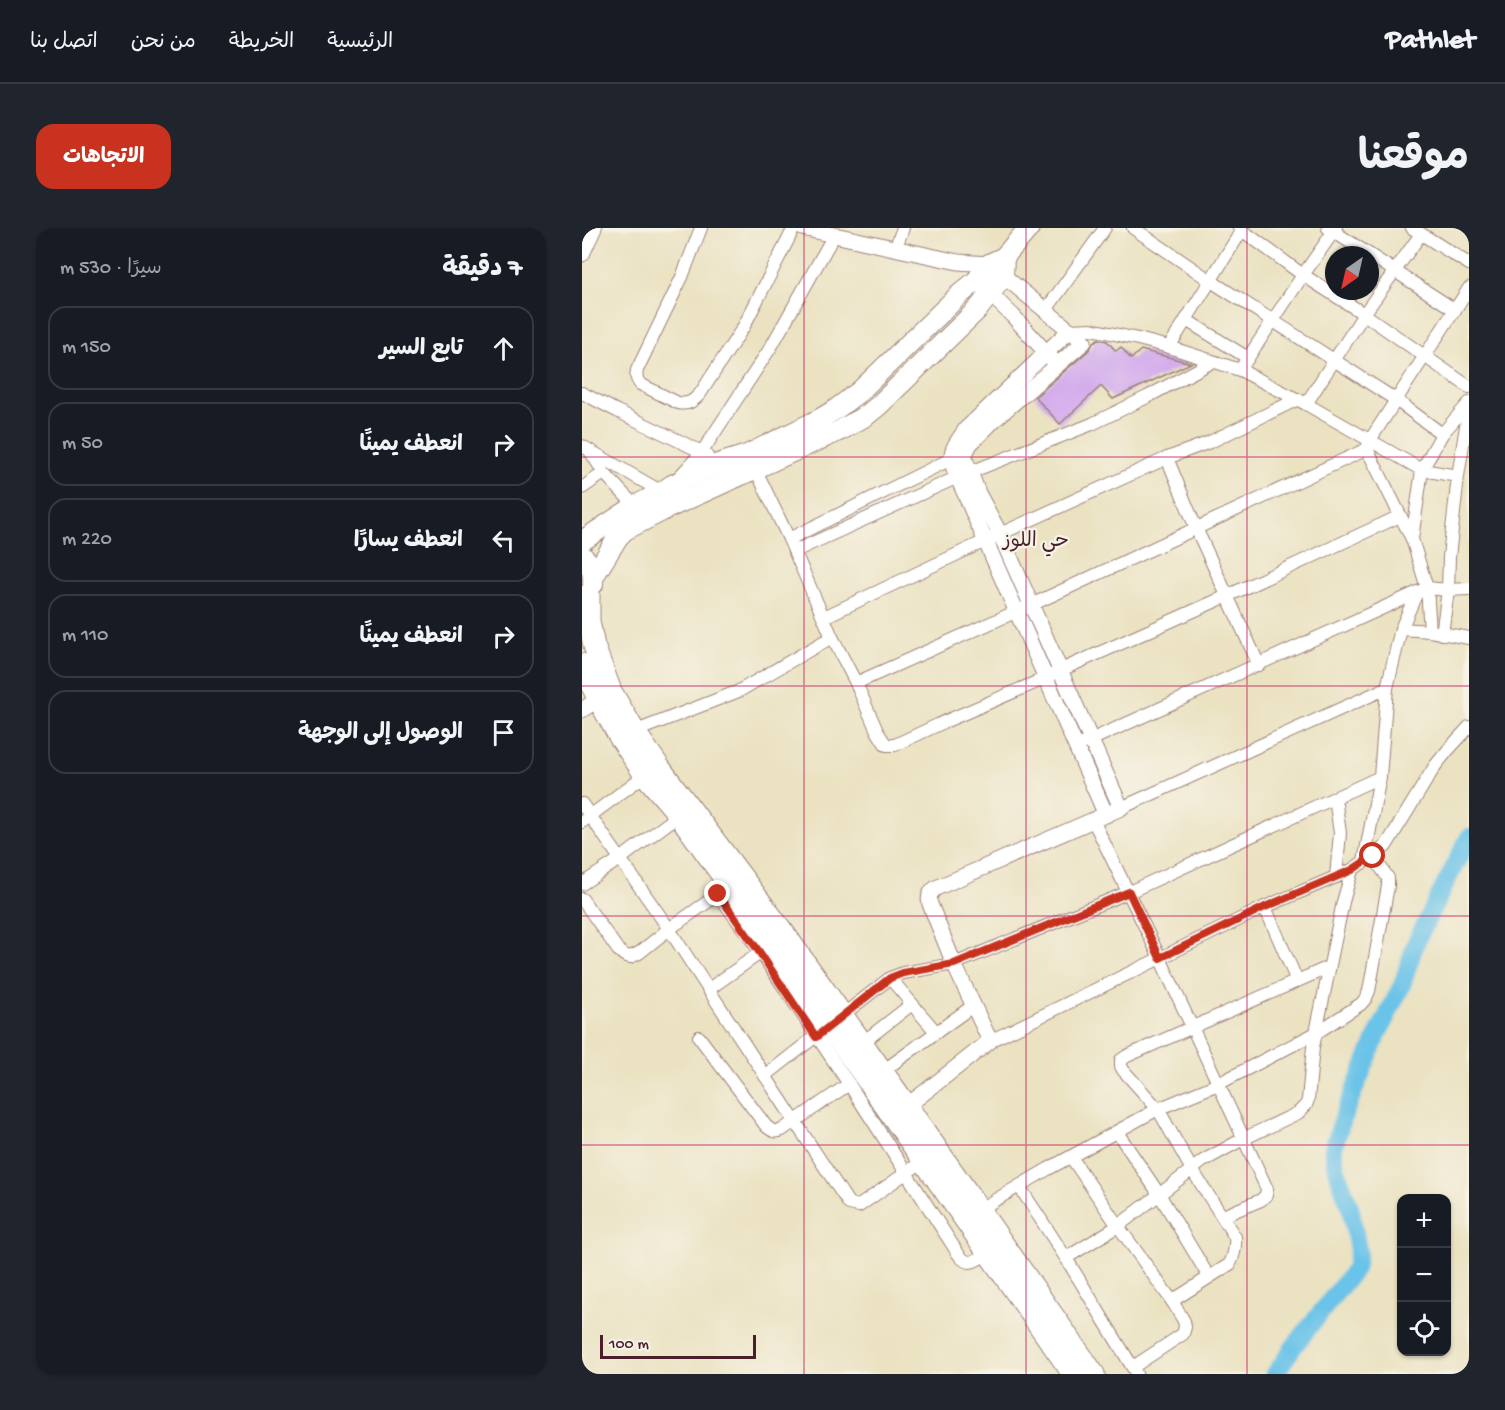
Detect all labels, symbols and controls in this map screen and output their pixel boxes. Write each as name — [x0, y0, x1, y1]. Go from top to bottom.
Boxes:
text: Pathlet — [1385, 25, 1475, 58]
text: اتصل بنا — [30, 31, 98, 56]
text: من نحن — [131, 31, 196, 56]
text: الخريطة — [229, 31, 294, 56]
text: الرئيسية — [327, 31, 393, 56]
button: الاتجاهات — [36, 124, 171, 189]
text: موقعنا — [1358, 136, 1469, 185]
north arrow — [1325, 246, 1379, 300]
text: 7 دقيقة — [442, 255, 522, 286]
text: سيرًا · 530 m — [60, 258, 162, 281]
icon: ahead — [487, 332, 520, 365]
text: 150 m — [62, 337, 111, 360]
text: تابع السير — [379, 337, 463, 363]
icon: right — [487, 428, 520, 461]
text: 50 m — [62, 433, 103, 456]
text: انعطف يمينًا — [360, 433, 463, 459]
icon: left — [487, 524, 520, 557]
text: 220 m — [62, 529, 112, 552]
text: انعطف يسارًا — [354, 529, 463, 555]
district label: حي اللوز — [1001, 530, 1069, 557]
icon: right — [487, 620, 520, 653]
text: 110 m — [62, 625, 108, 648]
text: انعطف يمينًا — [360, 625, 463, 651]
icon: arrive — [487, 716, 520, 749]
text: الوصول إلى الوجهة — [298, 721, 463, 747]
route start — [1359, 842, 1385, 868]
route end — [704, 880, 730, 906]
map controls — [1397, 1194, 1451, 1356]
button: + — [1397, 1194, 1451, 1248]
button: − — [1397, 1248, 1451, 1302]
button: locate — [1397, 1302, 1451, 1356]
scale bar — [600, 1332, 756, 1360]
text: 100 m — [609, 1336, 649, 1355]

